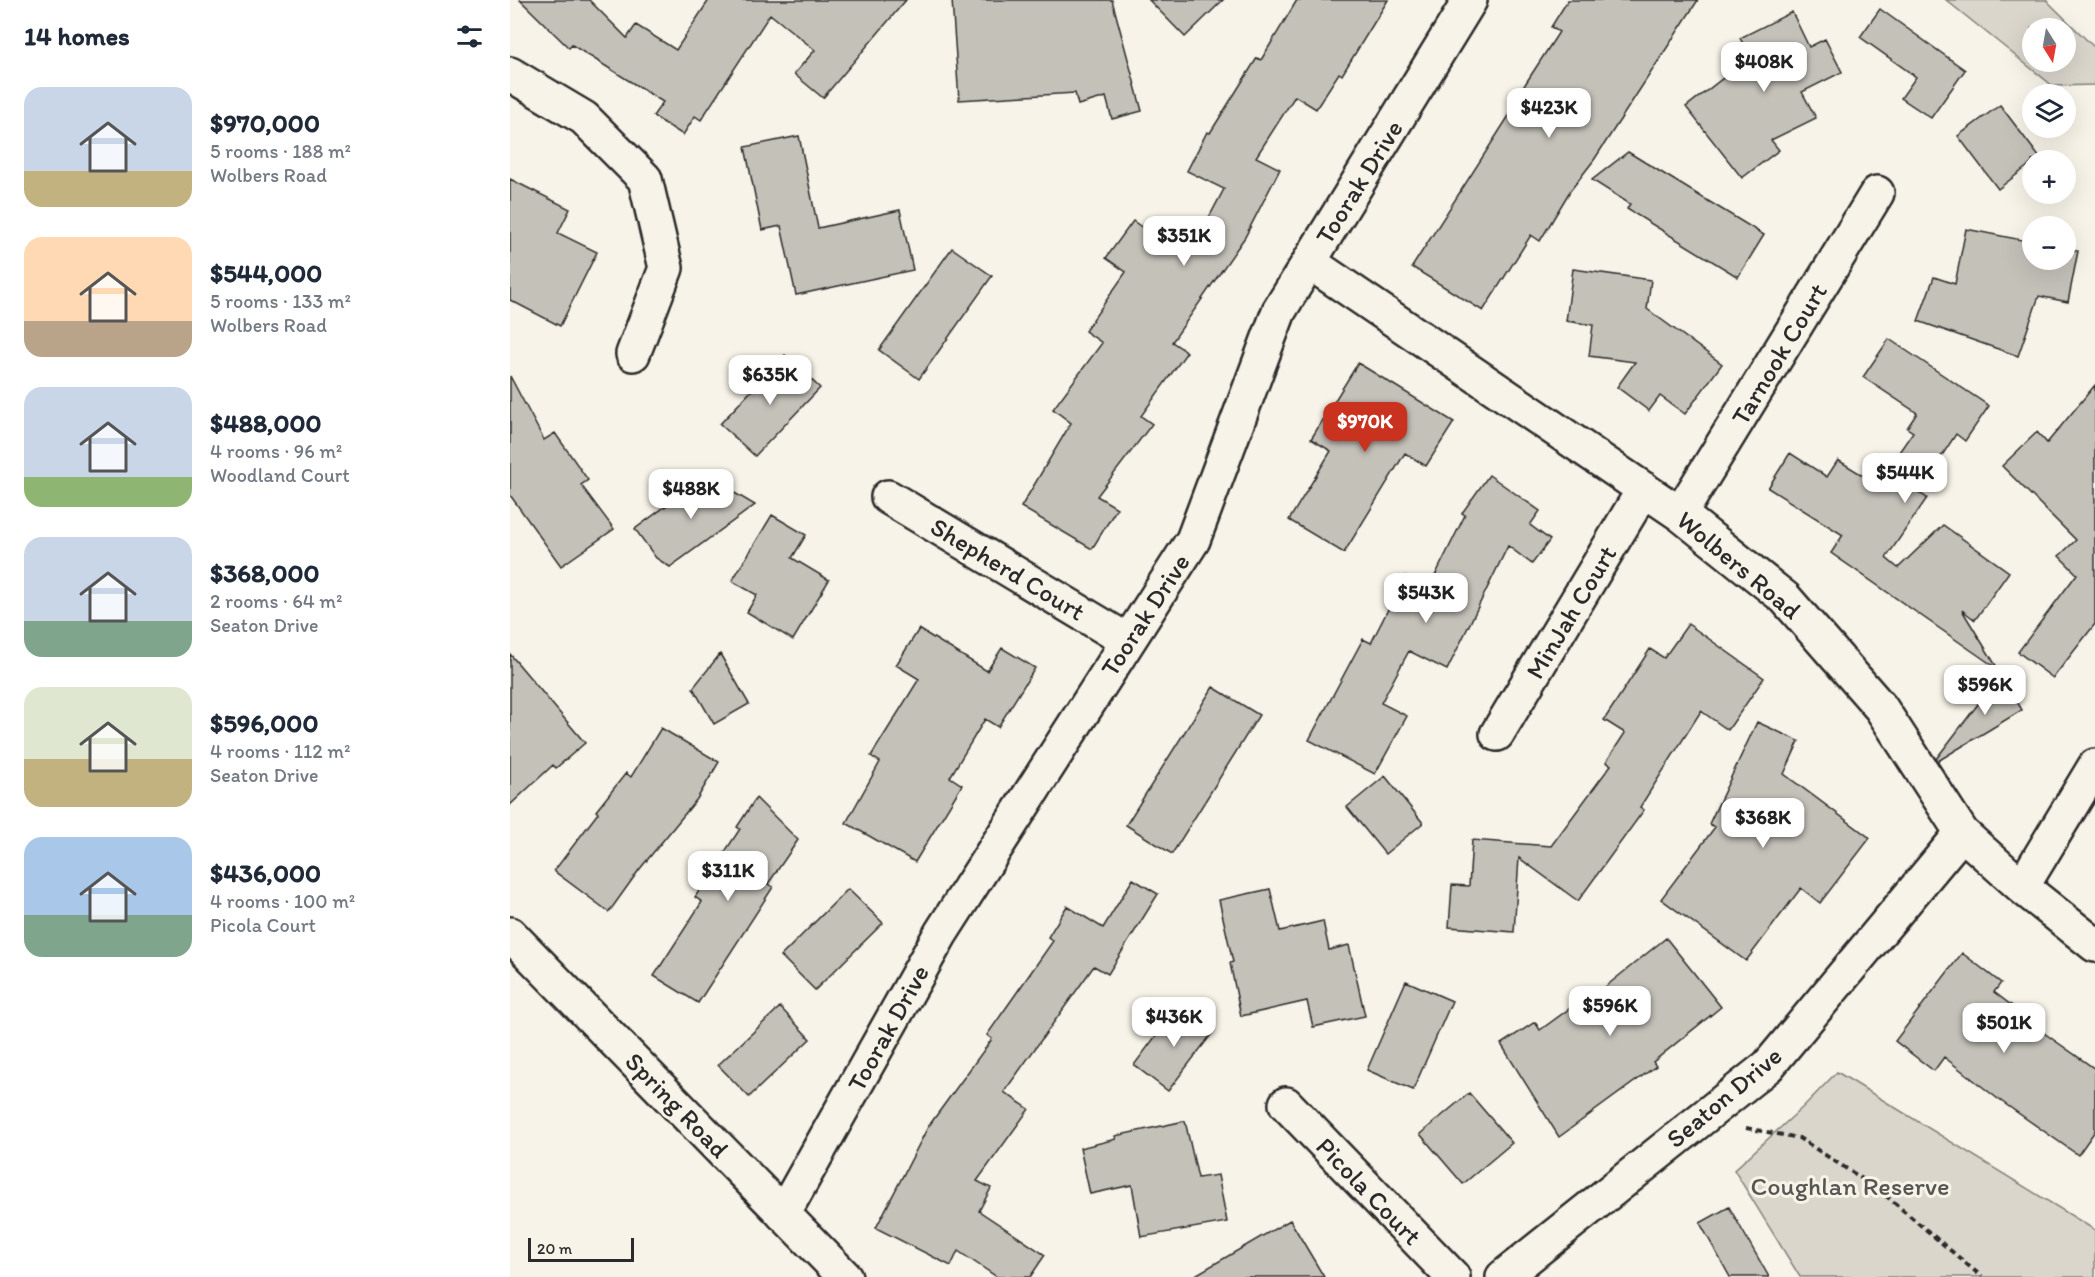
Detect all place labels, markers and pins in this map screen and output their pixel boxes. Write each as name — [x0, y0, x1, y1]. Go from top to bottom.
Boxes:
pin: $408K — [1722, 42, 1806, 93]
pin: $423K — [1507, 88, 1591, 139]
pin: $351K — [1142, 216, 1226, 267]
pin: $635K — [728, 355, 812, 406]
pin: $970K — [1323, 402, 1407, 453]
pin: $544K — [1863, 453, 1947, 504]
pin: $488K — [649, 469, 733, 520]
pin: $543K — [1384, 573, 1468, 624]
pin: $596K — [1943, 665, 2027, 716]
pin: $368K — [1721, 798, 1805, 849]
pin: $311K — [686, 851, 770, 902]
pin: $596K — [1568, 986, 1652, 1037]
pin: $436K — [1132, 997, 1216, 1048]
pin: $501K — [1962, 1003, 2046, 1054]

